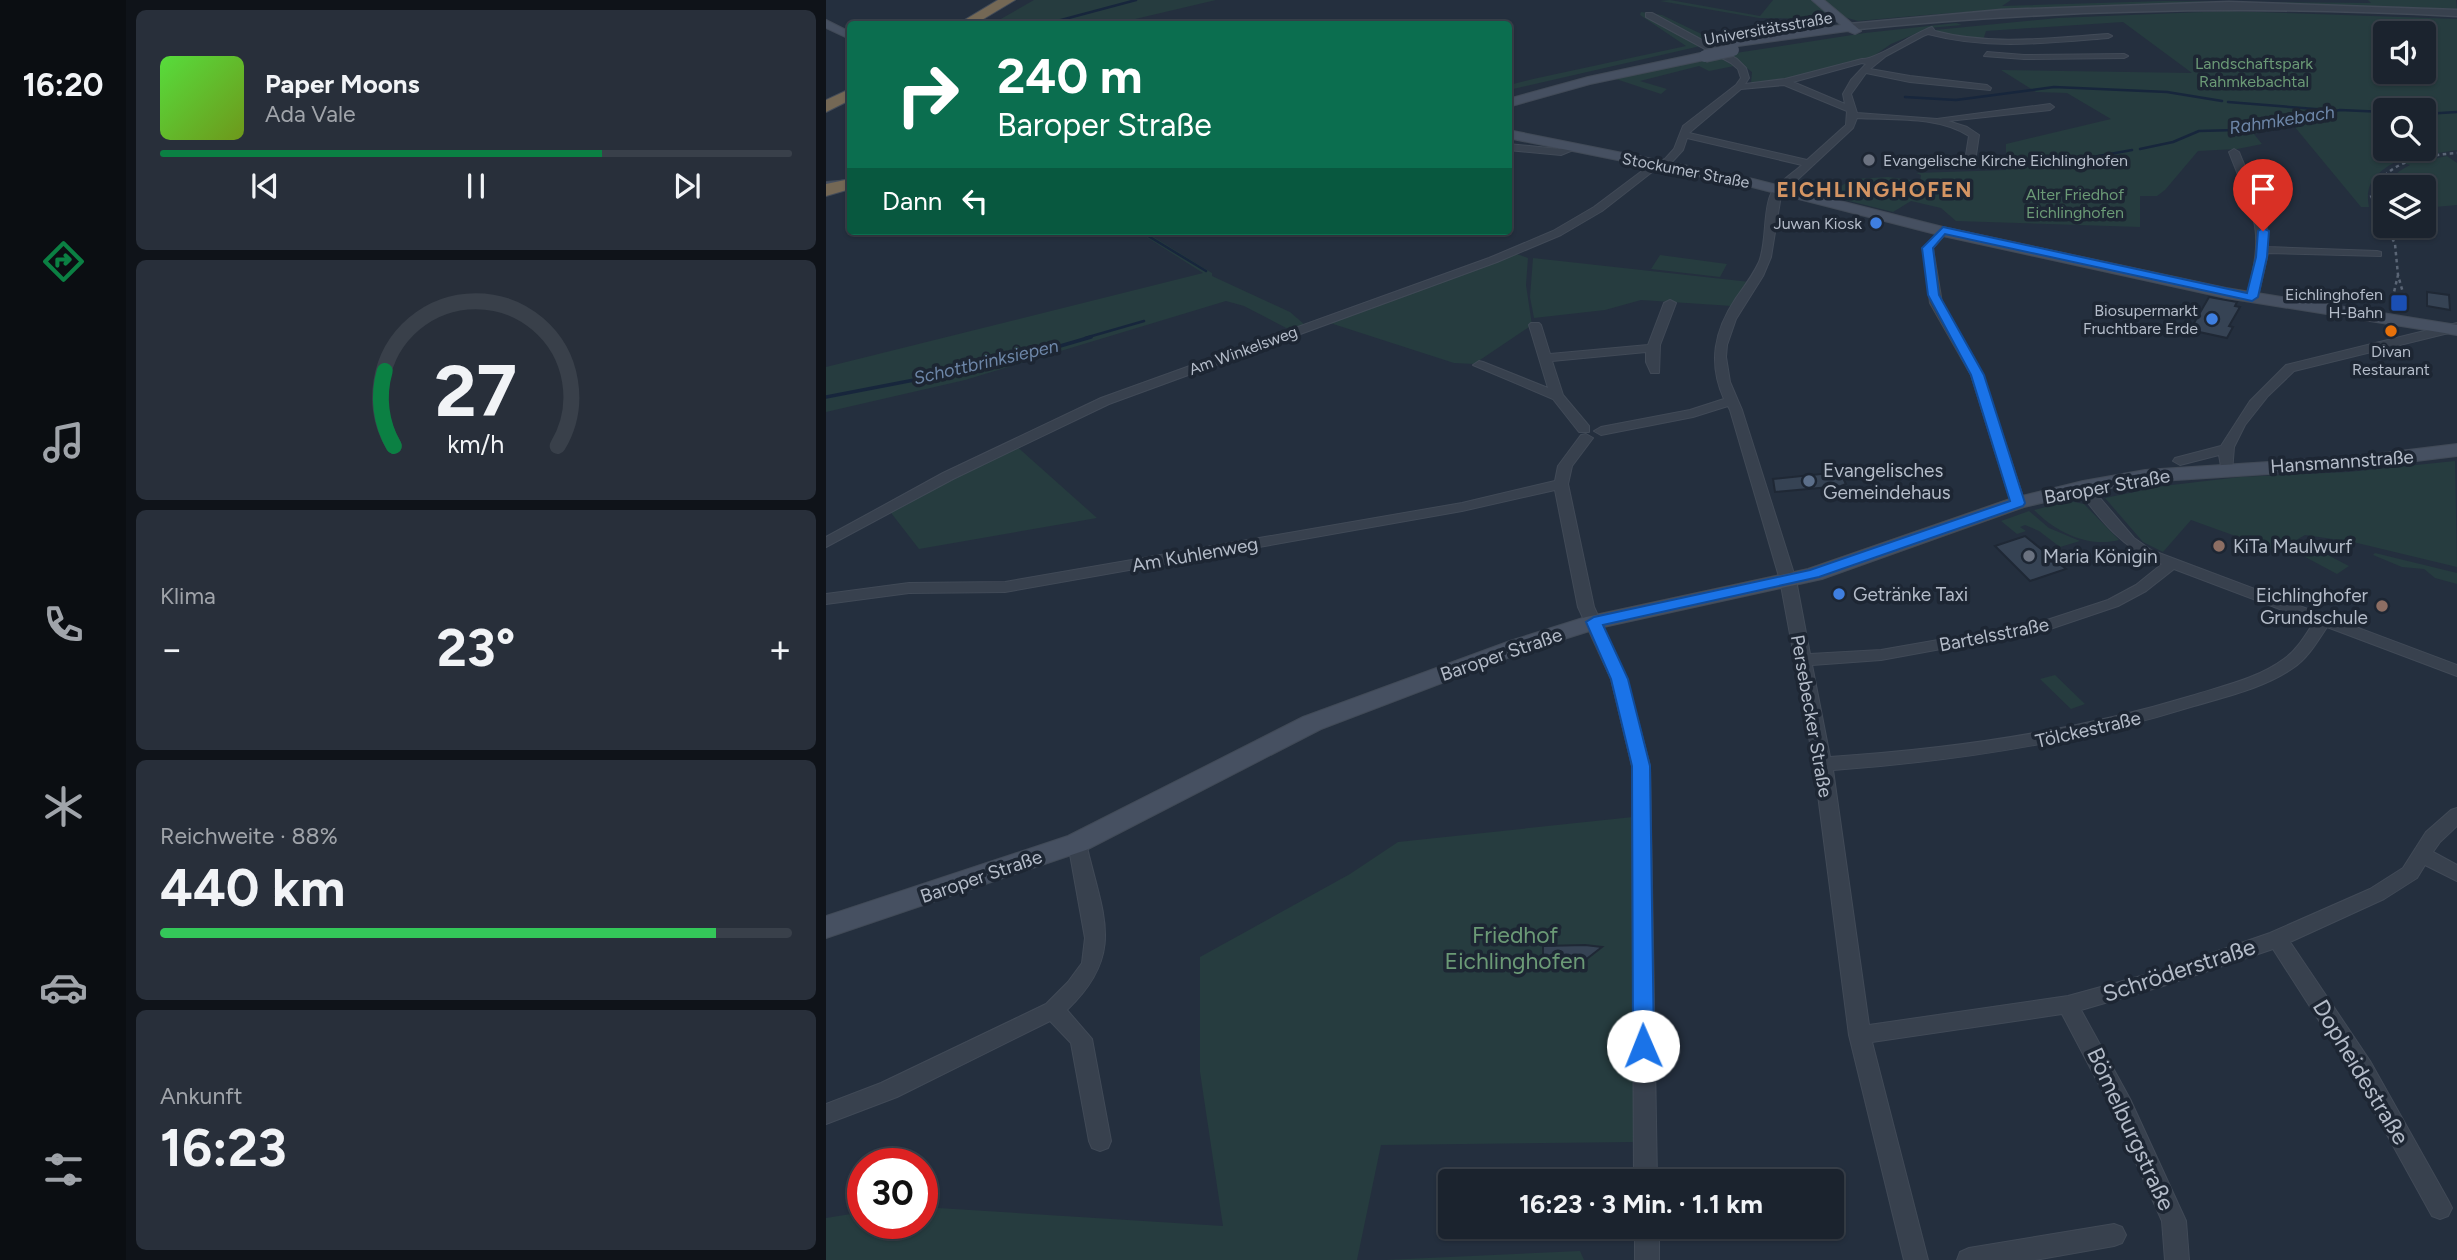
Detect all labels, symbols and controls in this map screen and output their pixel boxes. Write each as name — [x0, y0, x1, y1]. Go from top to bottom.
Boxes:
street label: Universitätsstraße — [1702, 8, 1834, 49]
map controls — [2373, 21, 2436, 238]
button: sound — [2373, 21, 2436, 84]
text: 240 m — [997, 46, 1143, 105]
icon: right — [882, 49, 973, 140]
park label: Landschaftspark Rahmkebachtal — [2195, 54, 2313, 91]
text: 16:20 — [23, 66, 103, 104]
text: Paper Moons — [265, 68, 420, 100]
button: search — [2373, 98, 2436, 161]
text: Ada Vale — [265, 100, 356, 128]
water label: Rahmkebach — [2228, 101, 2336, 139]
text: Baroper Straße — [997, 106, 1212, 144]
street label: Stockumer Straße — [1621, 149, 1751, 192]
place label: Evangelische Kirche Eichlinghofen — [1883, 151, 2128, 170]
marker: Evangelische Kirche Eichlinghofen — [1861, 152, 1877, 168]
pin — [2233, 159, 2293, 231]
icon: previous — [246, 167, 284, 205]
icon: pause — [457, 167, 495, 205]
icon: next — [668, 167, 706, 205]
icon: arrive — [2244, 170, 2282, 208]
button: layers — [2373, 175, 2436, 238]
district label: EICHLINGHOFEN — [1776, 177, 1974, 202]
icon: left — [956, 182, 994, 220]
text: Dann — [882, 185, 942, 217]
park label: Alter Friedhof Eichlinghofen — [2026, 185, 2124, 222]
place label: Juwan Kiosk — [1773, 214, 1862, 233]
marker: Juwan Kiosk — [1868, 215, 1884, 231]
icon: directions — [39, 237, 88, 286]
place label: Eichlinghofen H-Bahn — [2285, 285, 2383, 322]
marker: Eichlinghofen H-Bahn — [2389, 293, 2409, 313]
place label: Biosupermarkt Fruchtbare Erde — [2083, 301, 2198, 338]
marker: Biosupermarkt Fruchtbare Erde — [2204, 311, 2220, 327]
street label: Am Winkelsweg — [1186, 322, 1300, 379]
marker: Divan Restaurant — [2383, 323, 2399, 339]
water label: Schottbrinksiepen — [911, 335, 1061, 389]
place label: Divan Restaurant — [2352, 342, 2430, 379]
text: 27 — [435, 347, 517, 434]
icon: music — [39, 418, 88, 467]
text: km/h — [447, 429, 505, 459]
street label: Hansmannstraße — [2270, 445, 2415, 478]
place label: Evangelisches Gemeindehaus — [1823, 459, 1951, 504]
street label: Baroper Straße — [2042, 464, 2172, 509]
marker: Evangelisches Gemeindehaus — [1801, 473, 1817, 489]
street label: Am Kuhlenweg — [1130, 532, 1260, 577]
place label: KiTa Maulwurf — [2233, 535, 2352, 558]
marker: KiTa Maulwurf — [2211, 538, 2227, 554]
place label: Maria Königin — [2043, 545, 2158, 568]
marker: Maria Königin — [2021, 548, 2037, 564]
text: Klima — [160, 582, 216, 610]
place label: Getränke Taxi — [1853, 583, 1968, 606]
place label: Eichlinghofer Grundschule — [2256, 584, 2369, 629]
marker: Getränke Taxi — [1831, 586, 1847, 602]
marker: Eichlinghofer Grundschule — [2374, 598, 2390, 614]
icon: phone — [39, 600, 88, 649]
street label: Bartelsstraße — [1937, 613, 2051, 656]
text: 23° — [437, 617, 515, 679]
street label: Baroper Straße — [1437, 623, 1565, 686]
text: − — [160, 626, 184, 672]
text: + — [768, 626, 792, 672]
street label: Persebecker Straße — [1786, 633, 1837, 799]
street label: Tölckestraße — [2033, 706, 2143, 753]
icon: climate — [39, 782, 88, 831]
text: Reichweite · 88% — [160, 822, 338, 850]
street label: Baroper Straße — [917, 845, 1045, 908]
text: 440 km — [160, 857, 345, 919]
park label: Friedhof Eichlinghofen — [1445, 921, 1585, 975]
street label: Schröderstraße — [2099, 932, 2259, 1008]
icon: car — [39, 963, 88, 1012]
street label: Dopheidestraße — [2307, 995, 2415, 1149]
position arrow — [1606, 1009, 1680, 1083]
street label: Bömelburgstraße — [2081, 1043, 2181, 1215]
text: Ankunft — [160, 1082, 242, 1110]
text: 16:23 — [160, 1117, 287, 1179]
icon: filters — [39, 1145, 88, 1194]
speed limit sign: 30 — [847, 1148, 938, 1239]
text: 16:23 · 3 Min. · 1.1 km — [1519, 1188, 1763, 1220]

